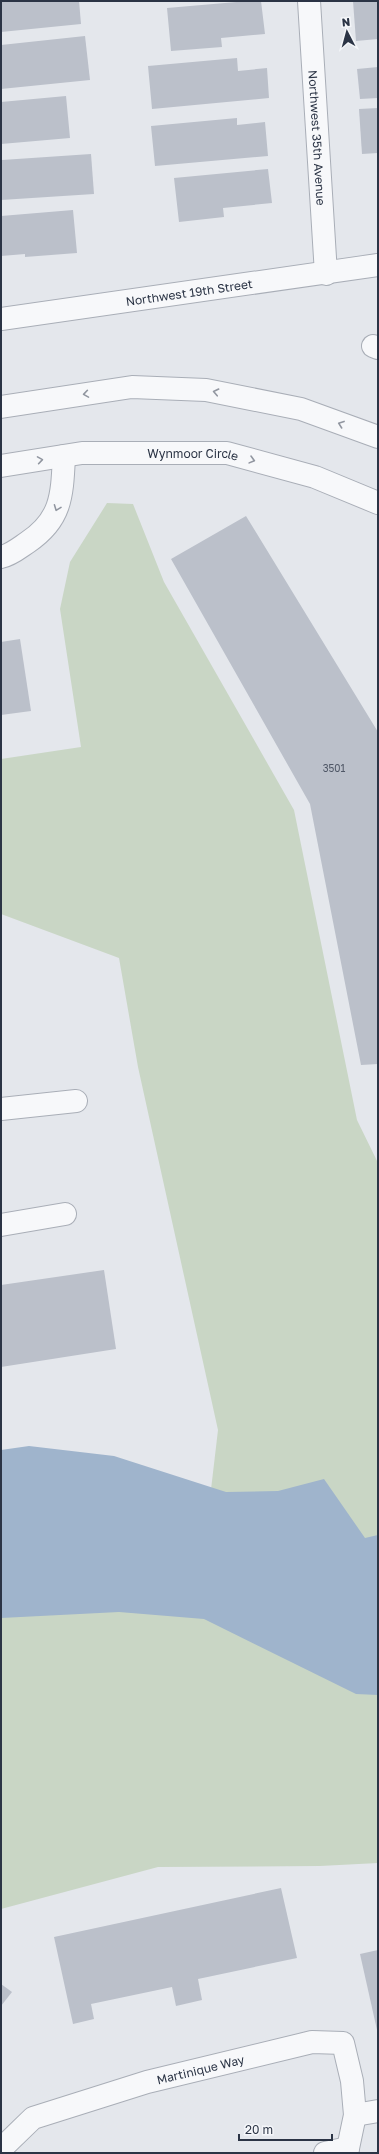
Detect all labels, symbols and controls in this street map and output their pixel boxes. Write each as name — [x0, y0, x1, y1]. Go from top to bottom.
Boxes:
north arrow — [327, 12, 367, 52]
text: N — [341, 15, 351, 28]
street label: Northwest 35th Avenue — [306, 70, 329, 206]
street label: Northwest 19th Street — [125, 276, 254, 309]
one-way arrow — [213, 388, 219, 396]
one-way arrow — [83, 389, 90, 398]
one-way arrow — [338, 420, 345, 429]
street label: Wynmoor Circle — [147, 446, 240, 463]
one-way arrow — [248, 455, 255, 464]
one-way arrow — [36, 456, 43, 465]
one-way arrow — [54, 504, 62, 511]
house number: 3501 — [323, 762, 345, 774]
street label: Martinique Way — [155, 2051, 246, 2087]
scale bar — [239, 2116, 332, 2142]
text: 20 m — [245, 2122, 273, 2137]

